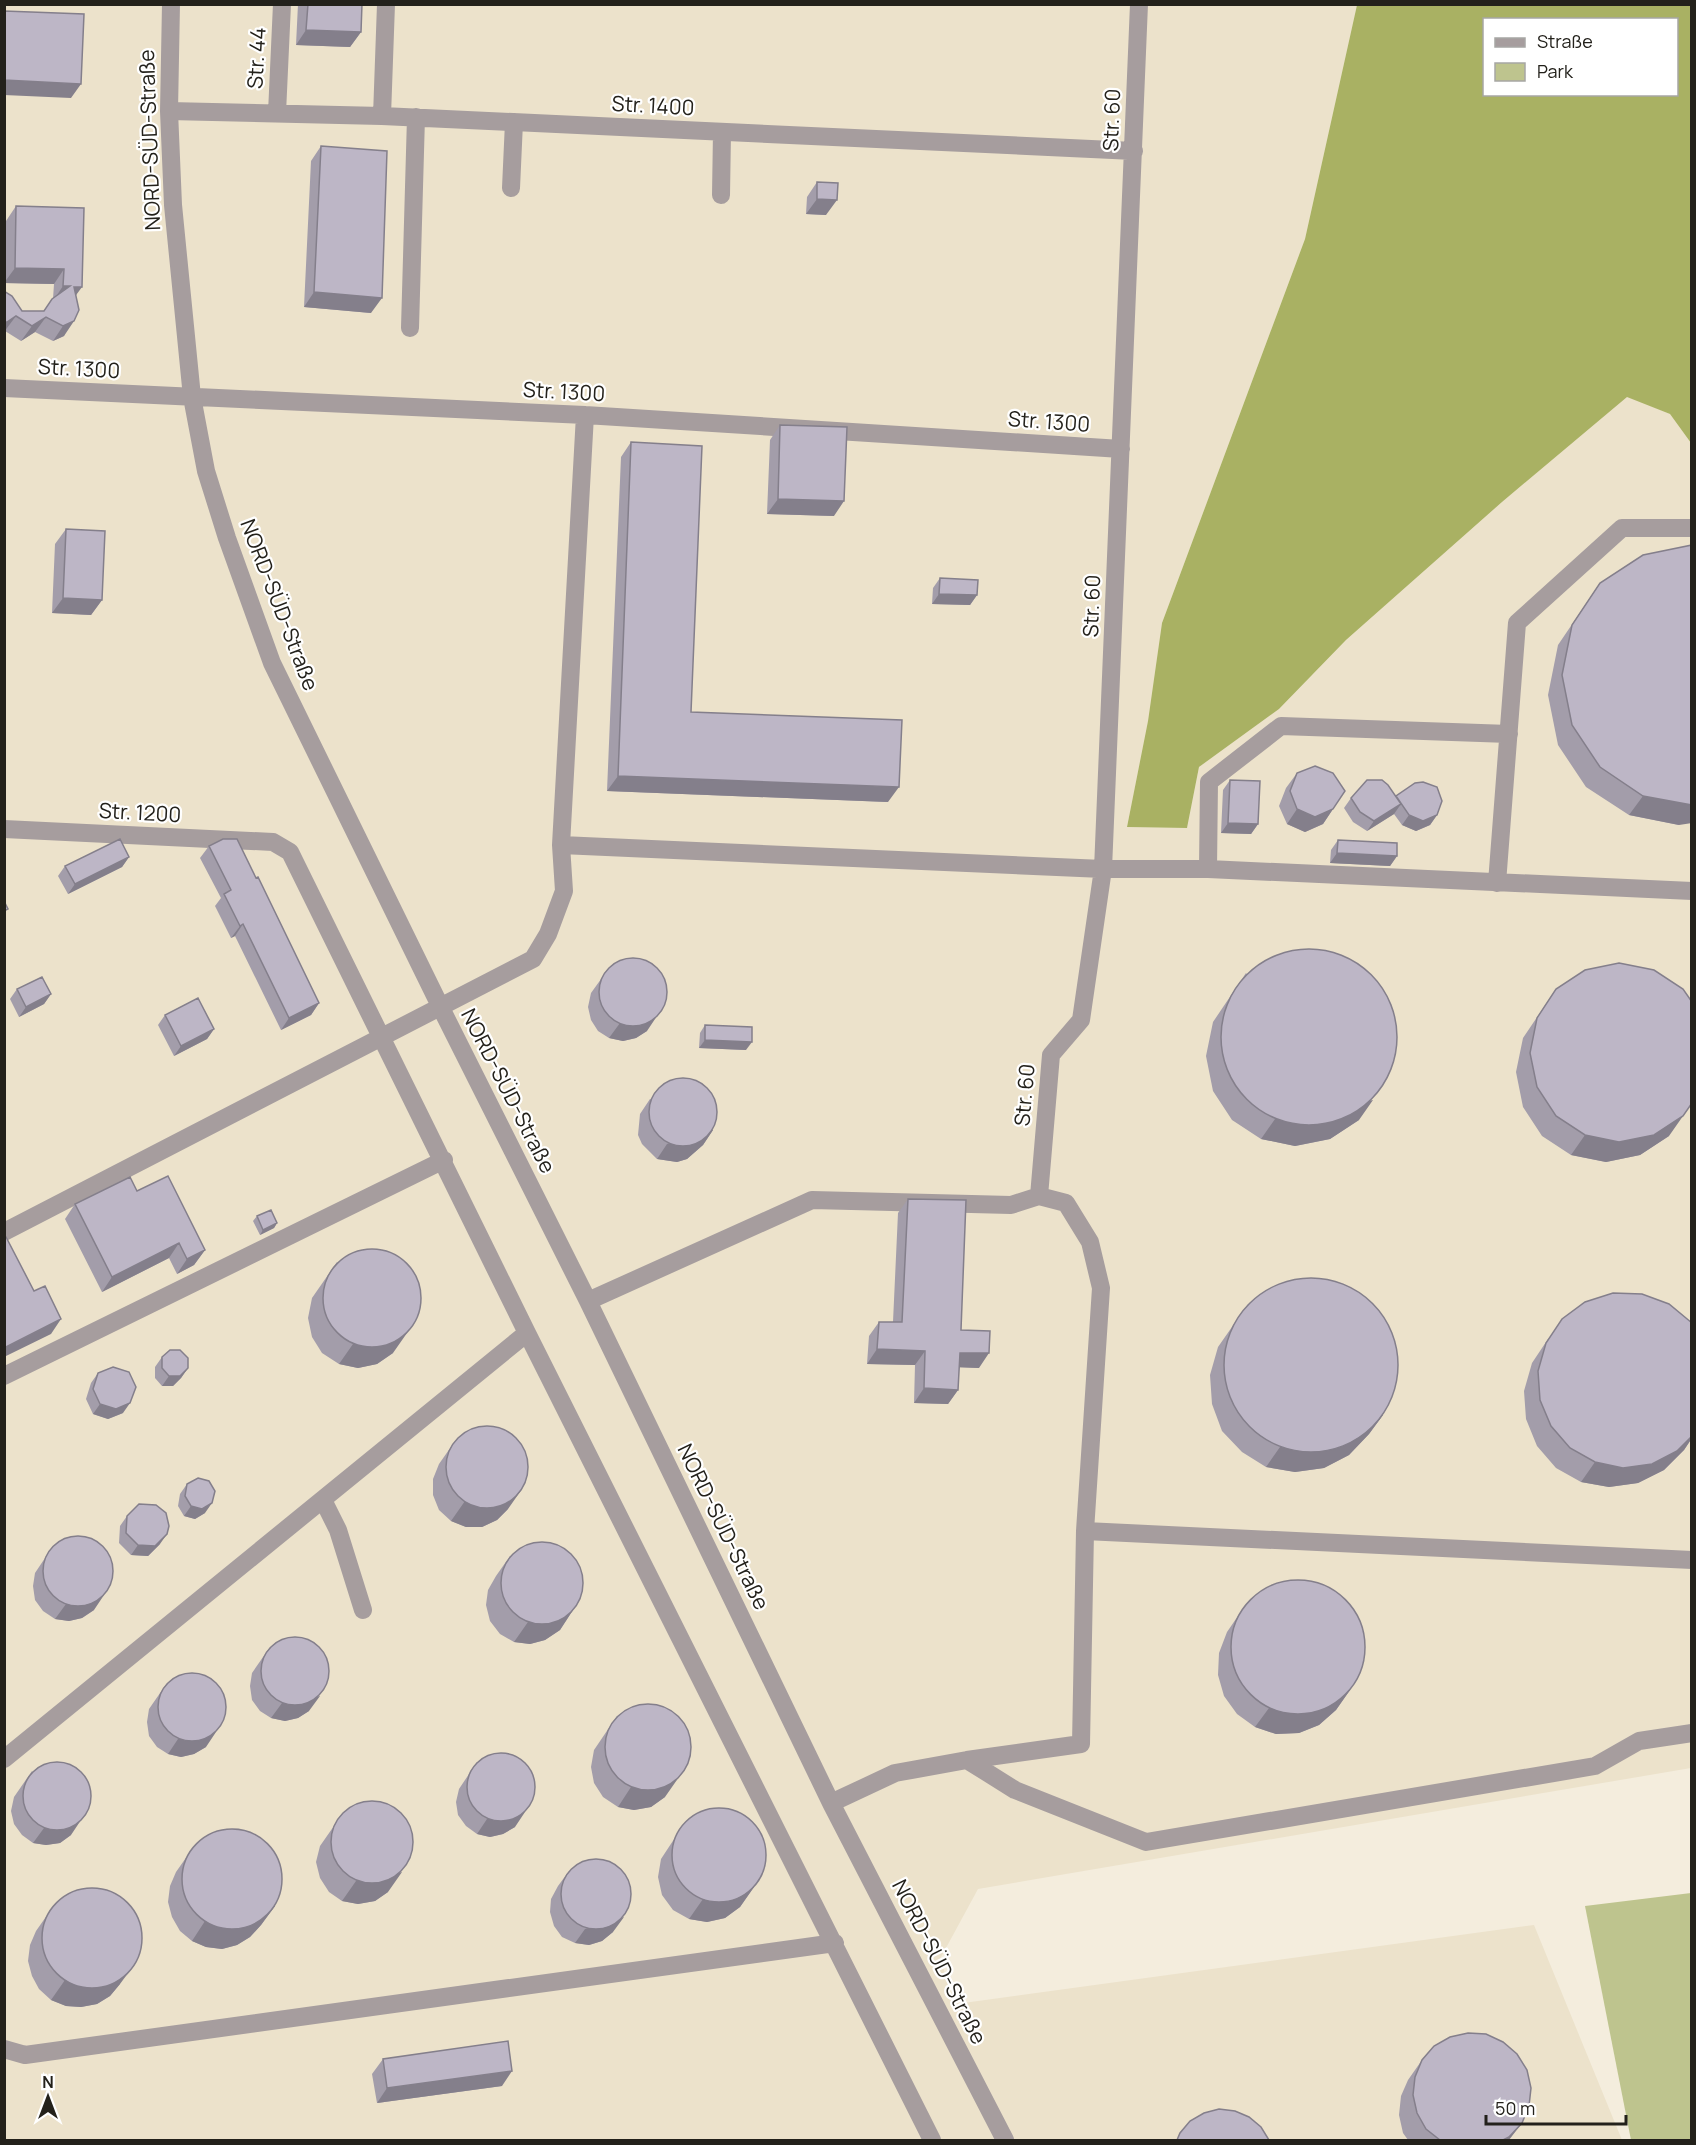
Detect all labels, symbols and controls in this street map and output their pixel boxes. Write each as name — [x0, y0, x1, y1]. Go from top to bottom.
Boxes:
legend — [1483, 18, 1678, 96]
street label: Str. 44 — [240, 26, 272, 90]
text: Straße — [1537, 29, 1593, 53]
street label: NORD-SÜD-Straße — [132, 49, 166, 231]
text: Park — [1537, 59, 1574, 83]
street label: Str. 60 — [1096, 88, 1126, 152]
street label: Str. 1400 — [611, 89, 695, 121]
street label: Str. 1300 — [37, 352, 121, 384]
street label: Str. 1300 — [522, 375, 606, 407]
street label: Str. 1300 — [1007, 404, 1091, 438]
street label: NORD-SÜD-Straße — [234, 515, 326, 694]
street label: Str. 60 — [1076, 574, 1106, 638]
street label: Str. 1200 — [98, 796, 182, 828]
street label: NORD-SÜD-Straße — [455, 1003, 563, 1178]
street label: Str. 60 — [1007, 1062, 1041, 1127]
street label: NORD-SÜD-Straße — [672, 1439, 776, 1614]
street label: NORD-SÜD-Straße — [886, 1874, 994, 2049]
north arrow — [18, 2067, 78, 2127]
text: N — [42, 2071, 54, 2093]
scale bar — [1486, 2088, 1626, 2126]
text: 50 m — [1495, 2096, 1535, 2120]

